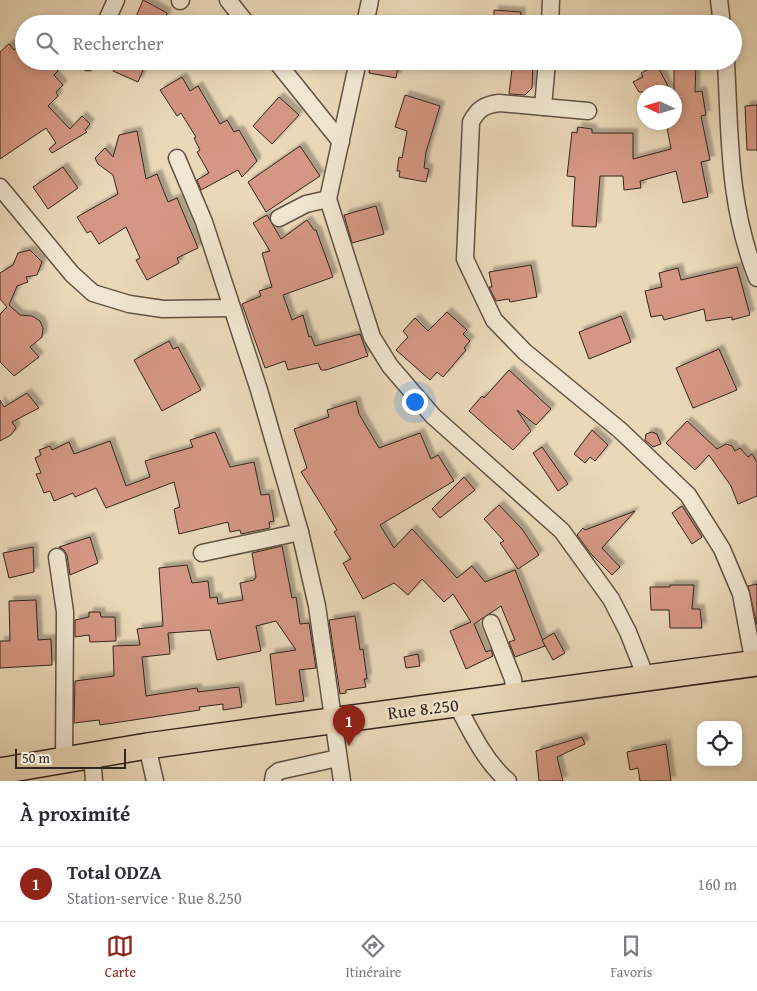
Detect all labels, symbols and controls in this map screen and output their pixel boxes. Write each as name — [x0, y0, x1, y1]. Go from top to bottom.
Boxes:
search box — [15, 15, 742, 70]
icon: search — [33, 29, 61, 57]
text: Rechercher — [73, 29, 164, 57]
north arrow — [637, 85, 682, 130]
your location — [402, 389, 428, 415]
street label: Rue 8.250 — [386, 691, 460, 726]
pin: 1 — [333, 705, 365, 746]
map controls — [697, 721, 742, 766]
button: locate — [697, 721, 742, 766]
scale bar — [15, 746, 126, 769]
text: 50 m — [22, 748, 50, 768]
text: À proximité — [20, 798, 130, 829]
text: Total ODZA — [67, 858, 162, 886]
text: 1 — [32, 872, 40, 896]
text: 160 m — [697, 872, 737, 896]
text: Station-service · Rue 8.250 — [67, 886, 242, 910]
tab: Carte — [105, 932, 136, 982]
tab: Itinéraire — [345, 932, 401, 982]
tab: Favoris — [611, 932, 652, 982]

